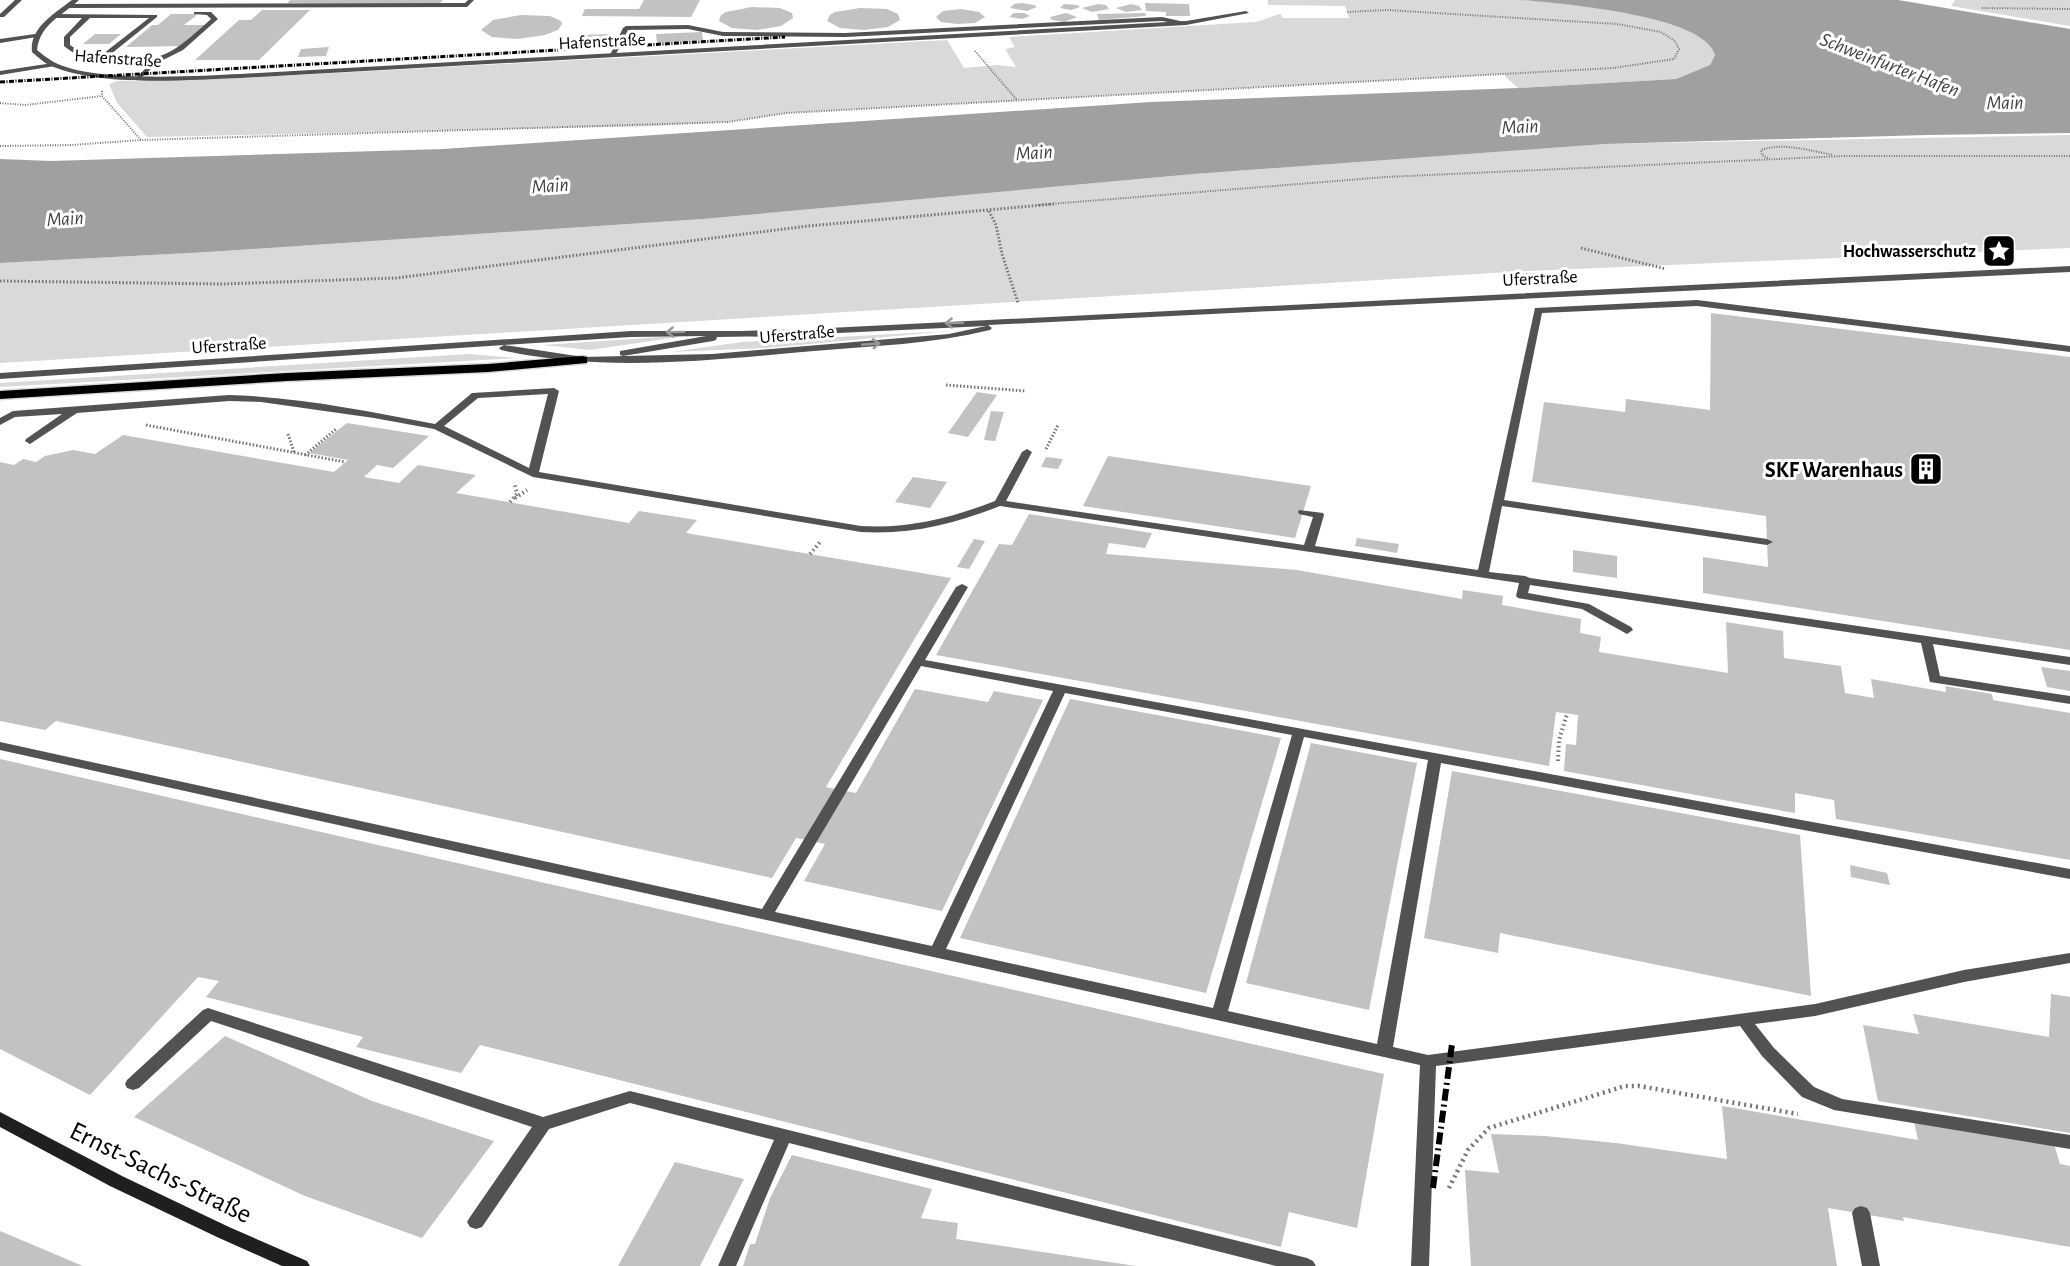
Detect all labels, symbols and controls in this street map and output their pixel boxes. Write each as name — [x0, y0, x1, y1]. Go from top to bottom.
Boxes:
water label: Schweinfurter Hafen — [1817, 29, 1962, 101]
street label: Hafenstraße — [558, 31, 646, 53]
street label: Hafenstraße — [74, 47, 162, 71]
water label: Main — [1986, 93, 2024, 113]
water label: Main — [1501, 116, 1539, 138]
water label: Main — [1015, 142, 1053, 164]
water label: Main — [531, 175, 569, 197]
water label: Main — [46, 208, 84, 230]
place icon: Hochwasserschutz — [1981, 233, 2017, 269]
place label: Hochwasserschutz — [1843, 243, 1976, 261]
street label: Uferstraße — [1502, 268, 1578, 290]
one-way arrow — [944, 317, 964, 329]
street label: Uferstraße — [759, 323, 835, 347]
one-way arrow — [665, 326, 685, 338]
street label: Uferstraße — [191, 334, 267, 358]
one-way arrow — [861, 338, 881, 349]
building icon: SKF Warenhaus — [1908, 451, 1944, 487]
place label: SKF Warenhaus — [1765, 459, 1903, 481]
street label: Ernst-Sachs-Straße — [65, 1117, 256, 1228]

